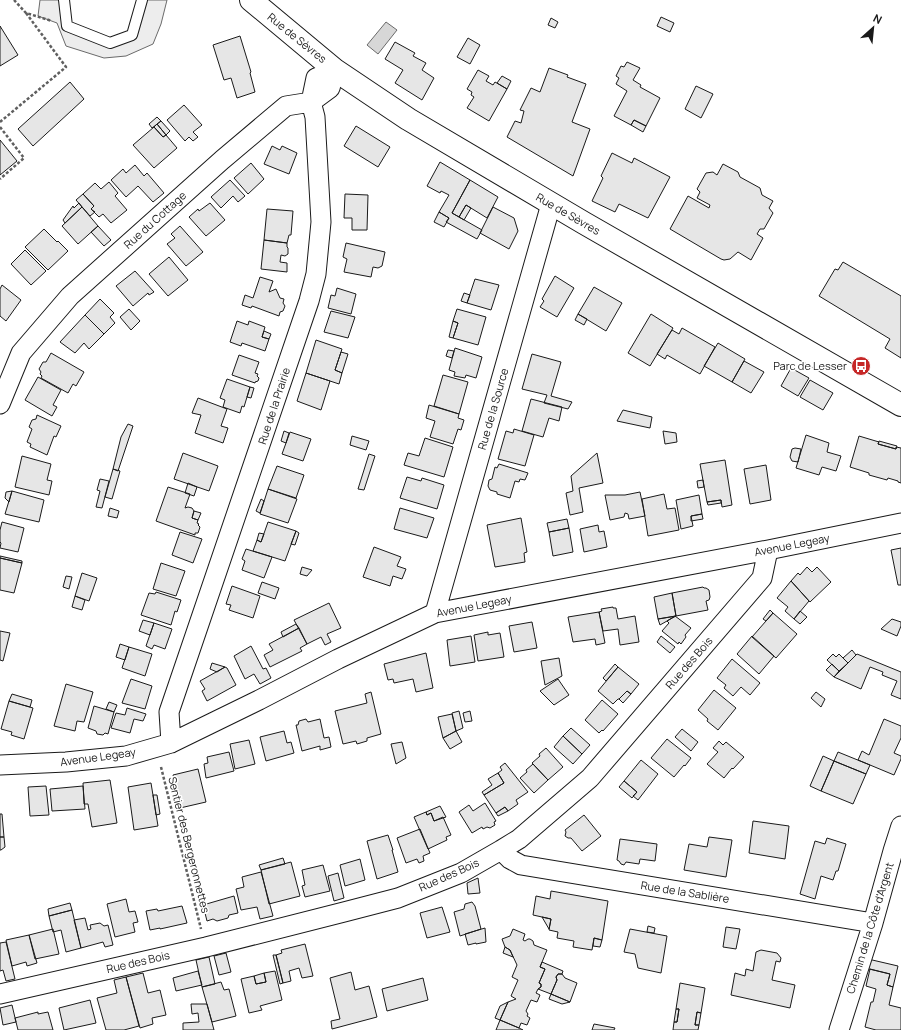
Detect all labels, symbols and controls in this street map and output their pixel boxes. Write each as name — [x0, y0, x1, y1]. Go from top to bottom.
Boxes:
north arrow — [853, 8, 893, 48]
street label: Rue de Sèvres — [265, 9, 330, 66]
text: N — [871, 10, 885, 27]
street label: Rue du Cottage — [120, 187, 189, 252]
street label: Rue de Sèvres — [533, 189, 603, 238]
bus stop icon: Parc de Lesser — [850, 355, 872, 377]
place label: Parc de Lesser — [773, 358, 847, 373]
street label: Rue de la Prairie — [254, 365, 293, 446]
street label: Rue de la Source — [474, 366, 511, 451]
street label: Avenue Legeay — [753, 530, 831, 559]
street label: Avenue Legeay — [435, 591, 513, 620]
street label: Rue des Bois — [662, 633, 716, 692]
street label: Avenue Legeay — [59, 744, 137, 769]
street label: Sentier des Bergeronnettes — [165, 775, 214, 915]
street label: Rue des Bois — [416, 854, 482, 895]
street label: Chemin de la Côte d'Argent — [842, 860, 897, 995]
street label: Rue de la Sablière — [640, 877, 731, 906]
street label: Rue des Bois — [105, 947, 171, 976]

